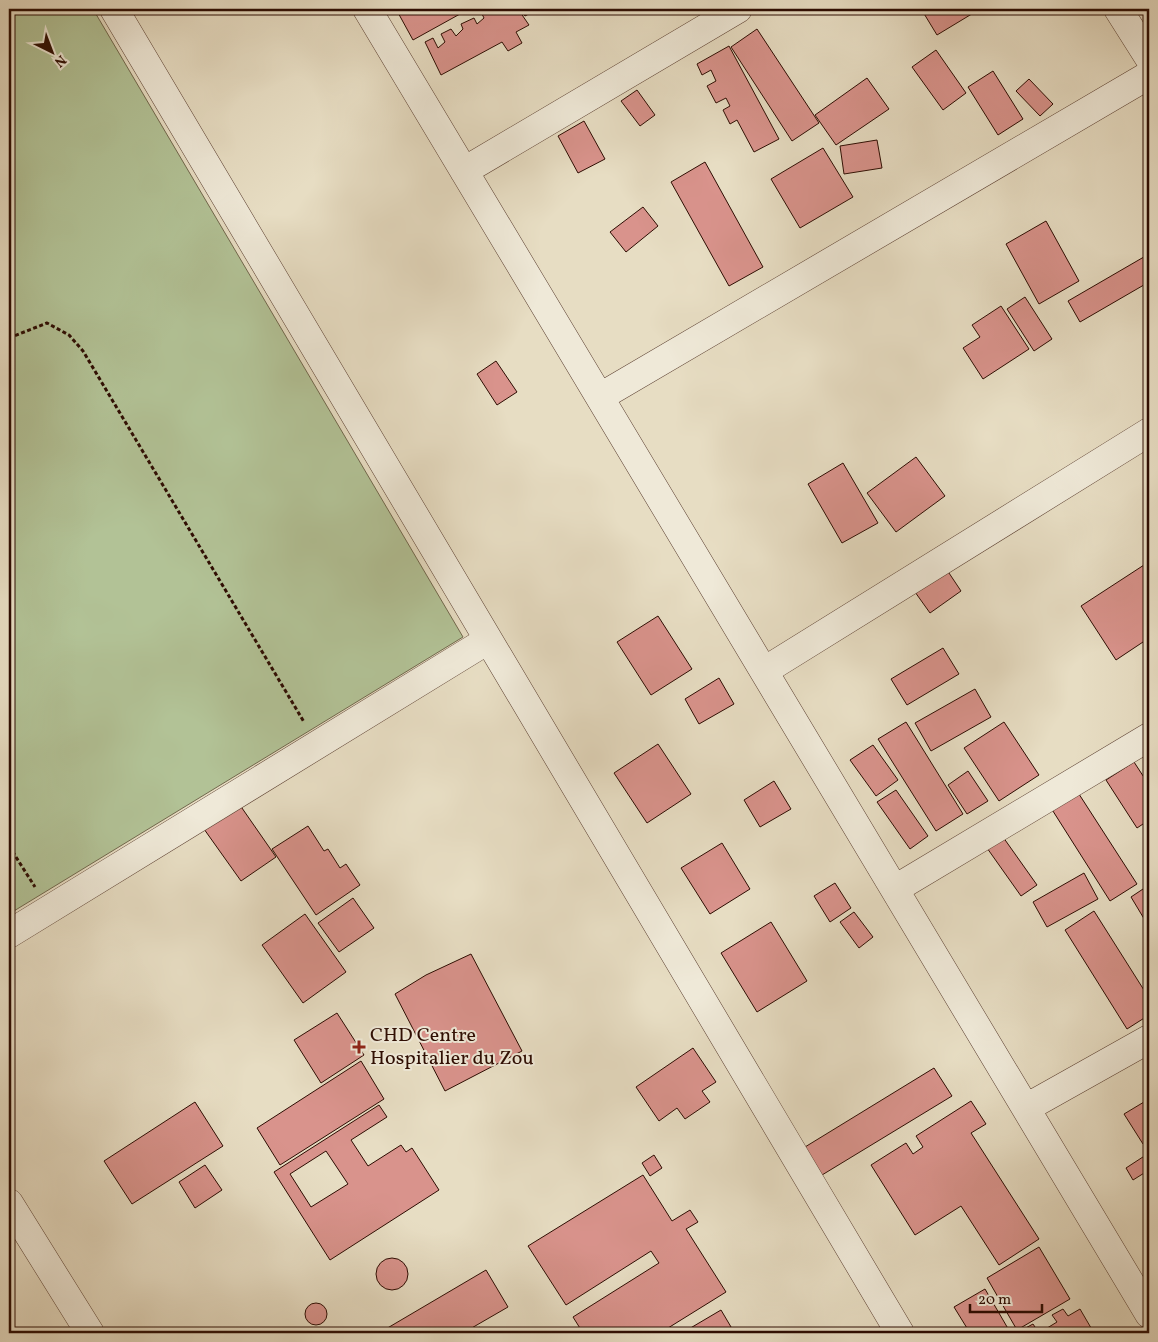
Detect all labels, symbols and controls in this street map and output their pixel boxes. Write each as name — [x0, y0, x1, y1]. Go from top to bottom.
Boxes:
north arrow — [28, 28, 78, 78]
text: N — [50, 50, 70, 71]
place label: CHD Centre Hospitalier du Zou — [370, 1022, 534, 1073]
marker: CHD Centre Hospitalier du Zou — [352, 1040, 366, 1054]
scale bar — [970, 1282, 1043, 1314]
text: 20 m — [978, 1290, 1011, 1311]

